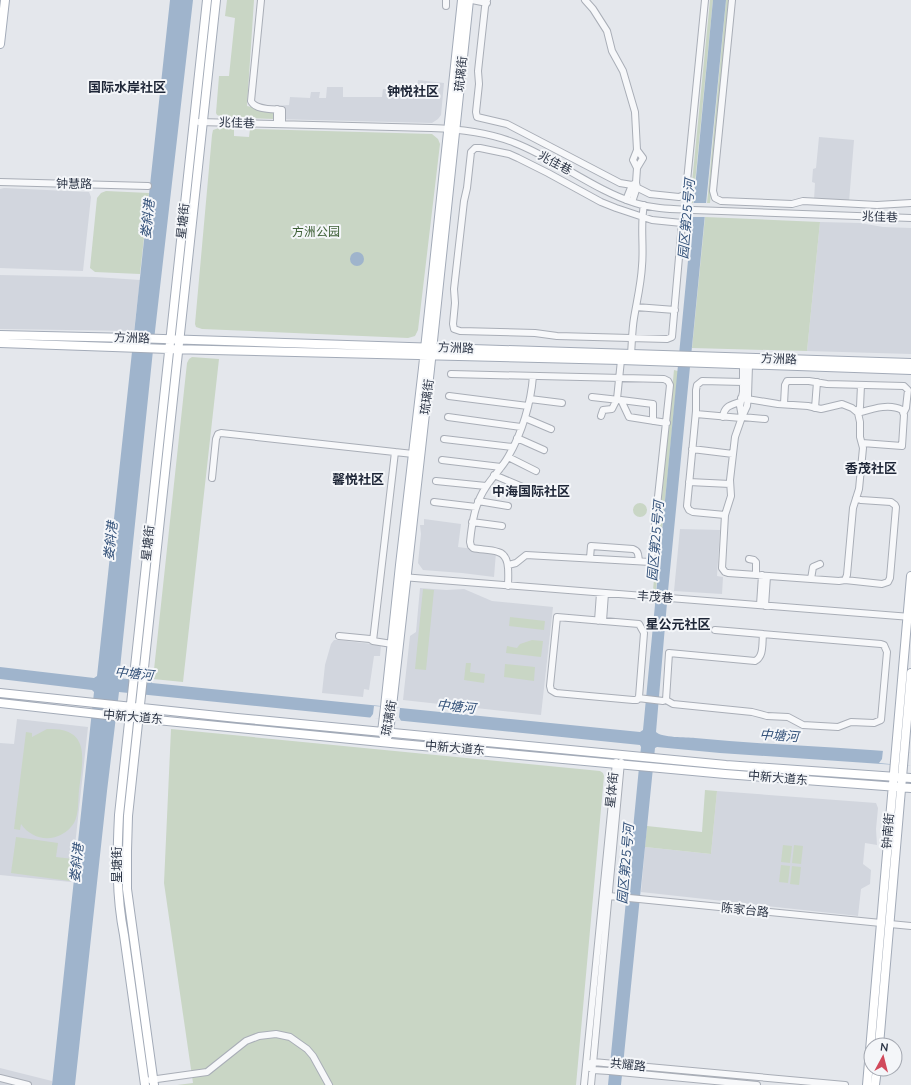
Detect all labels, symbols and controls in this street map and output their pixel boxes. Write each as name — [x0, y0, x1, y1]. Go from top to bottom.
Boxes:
street label: 琉璃街 — [451, 55, 471, 93]
district label: 国际水岸社区 — [88, 79, 166, 97]
district label: 钟悦社区 — [387, 83, 439, 101]
street label: 兆佳巷 — [219, 114, 255, 132]
street label: 兆佳巷 — [535, 147, 575, 179]
water label: 园区第25号河 — [675, 175, 700, 260]
street label: 钟慧路 — [56, 176, 92, 192]
water label: 娄斜港 — [137, 197, 159, 239]
street label: 星塘街 — [173, 202, 193, 240]
street label: 兆佳巷 — [862, 208, 898, 226]
park label: 方洲公园 — [292, 224, 340, 240]
street label: 方洲路 — [114, 329, 150, 347]
street label: 方洲路 — [438, 339, 474, 357]
street label: 方洲路 — [761, 350, 797, 368]
street label: 琉璃街 — [417, 378, 437, 416]
district label: 香茂社区 — [845, 460, 897, 478]
district label: 馨悦社区 — [332, 471, 384, 489]
district label: 中海国际社区 — [492, 483, 570, 501]
water label: 园区第25号河 — [644, 497, 669, 582]
water label: 娄斜港 — [100, 519, 122, 561]
street label: 星塘街 — [138, 524, 158, 562]
street label: 丰茂巷 — [636, 588, 674, 606]
district label: 星公元社区 — [645, 616, 711, 634]
water label: 中塘河 — [114, 663, 157, 685]
water label: 中塘河 — [436, 696, 479, 718]
street label: 琉璃街 — [378, 699, 400, 737]
street label: 中新大道东 — [102, 706, 164, 728]
water label: 中塘河 — [759, 726, 802, 747]
street label: 中新大道东 — [424, 737, 486, 759]
street label: 中新大道东 — [747, 767, 809, 789]
street label: 星体街 — [602, 771, 622, 809]
street label: 钟南街 — [878, 812, 898, 850]
water label: 园区第25号河 — [614, 820, 639, 905]
water label: 娄斜港 — [66, 841, 88, 883]
street label: 星塘街 — [109, 847, 125, 883]
street label: 陈家台路 — [720, 900, 770, 920]
north arrow — [863, 1037, 903, 1077]
text: N — [879, 1040, 889, 1056]
street label: 共耀路 — [609, 1055, 647, 1075]

